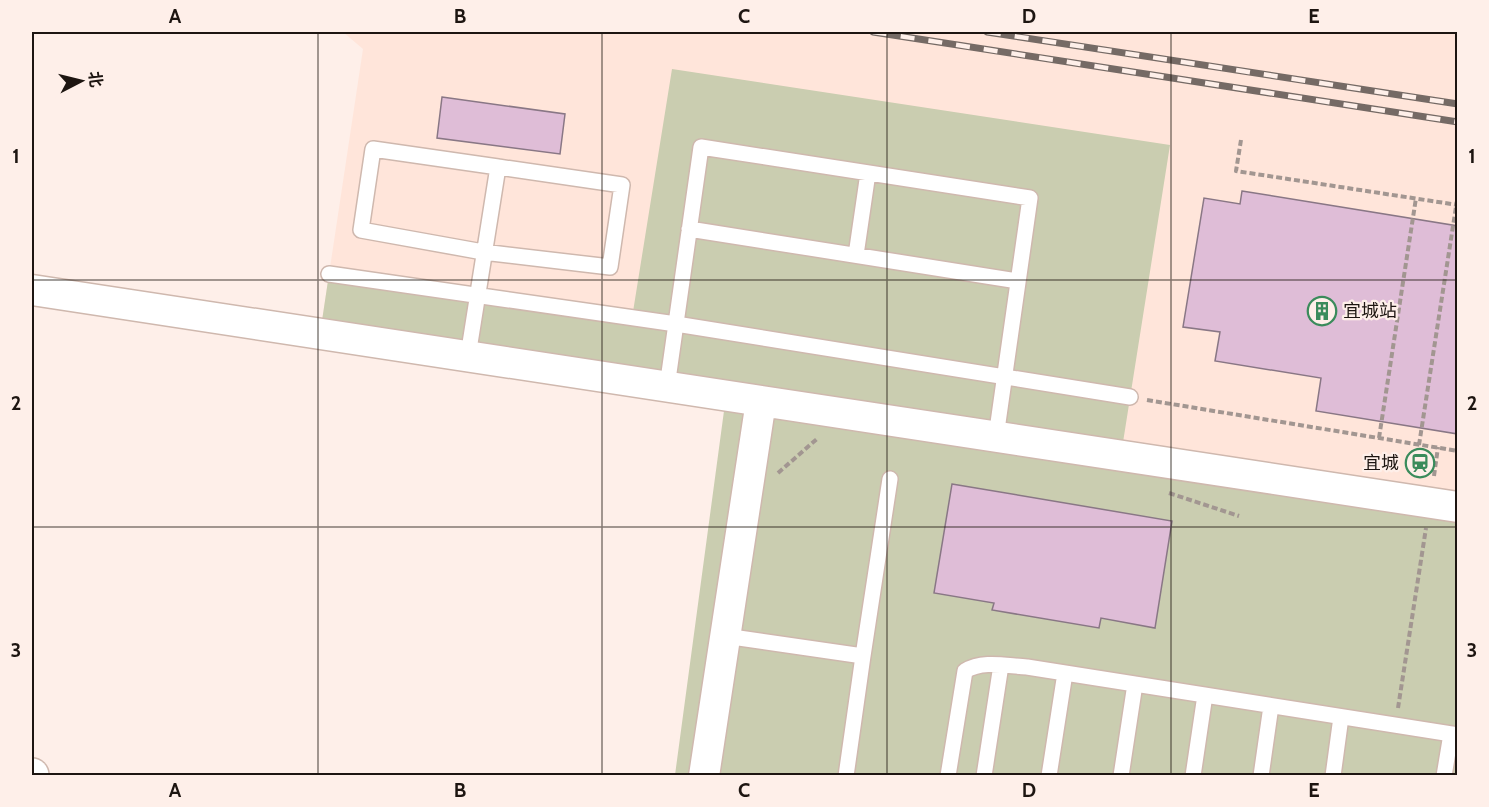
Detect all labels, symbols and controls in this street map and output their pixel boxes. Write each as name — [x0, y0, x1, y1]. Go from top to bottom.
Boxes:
text: A — [169, 4, 182, 28]
text: B — [454, 4, 466, 28]
text: C — [738, 4, 750, 28]
text: D — [1022, 4, 1036, 28]
text: E — [1308, 4, 1320, 28]
north arrow — [51, 51, 111, 111]
text: 北 — [85, 70, 106, 88]
text: 1 — [12, 144, 20, 168]
text: 1 — [1468, 144, 1476, 168]
building icon: 宜城站 — [1306, 295, 1338, 327]
place label: 宜城站 — [1343, 300, 1397, 322]
text: 2 — [11, 391, 21, 415]
text: 2 — [1467, 391, 1477, 415]
station icon: 宜城 — [1404, 447, 1436, 479]
place label: 宜城 — [1363, 452, 1399, 474]
text: 3 — [11, 638, 21, 662]
text: 3 — [1467, 638, 1477, 662]
text: A — [169, 778, 182, 802]
text: B — [454, 778, 466, 802]
text: C — [738, 778, 750, 802]
text: D — [1022, 778, 1036, 802]
text: E — [1308, 778, 1320, 802]

